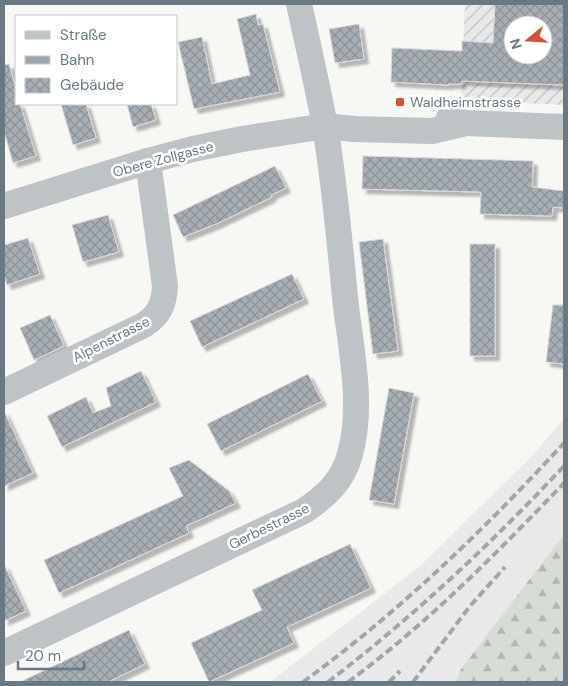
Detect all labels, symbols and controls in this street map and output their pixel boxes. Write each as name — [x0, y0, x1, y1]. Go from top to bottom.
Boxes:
legend — [15, 15, 178, 105]
north arrow — [503, 15, 553, 65]
text: Straße — [60, 25, 107, 45]
text: N — [505, 36, 526, 52]
text: Bahn — [60, 50, 94, 70]
text: Gebäude — [60, 75, 124, 95]
place label: Waldheimstrasse — [410, 93, 521, 111]
marker: Waldheimstrasse — [394, 96, 406, 108]
street label: Obere Zollgasse — [111, 137, 215, 181]
street label: Alpenstrasse — [69, 312, 153, 366]
street label: Gerbestrasse — [226, 499, 312, 553]
scale bar — [18, 638, 84, 670]
text: 20 m — [25, 646, 61, 666]

